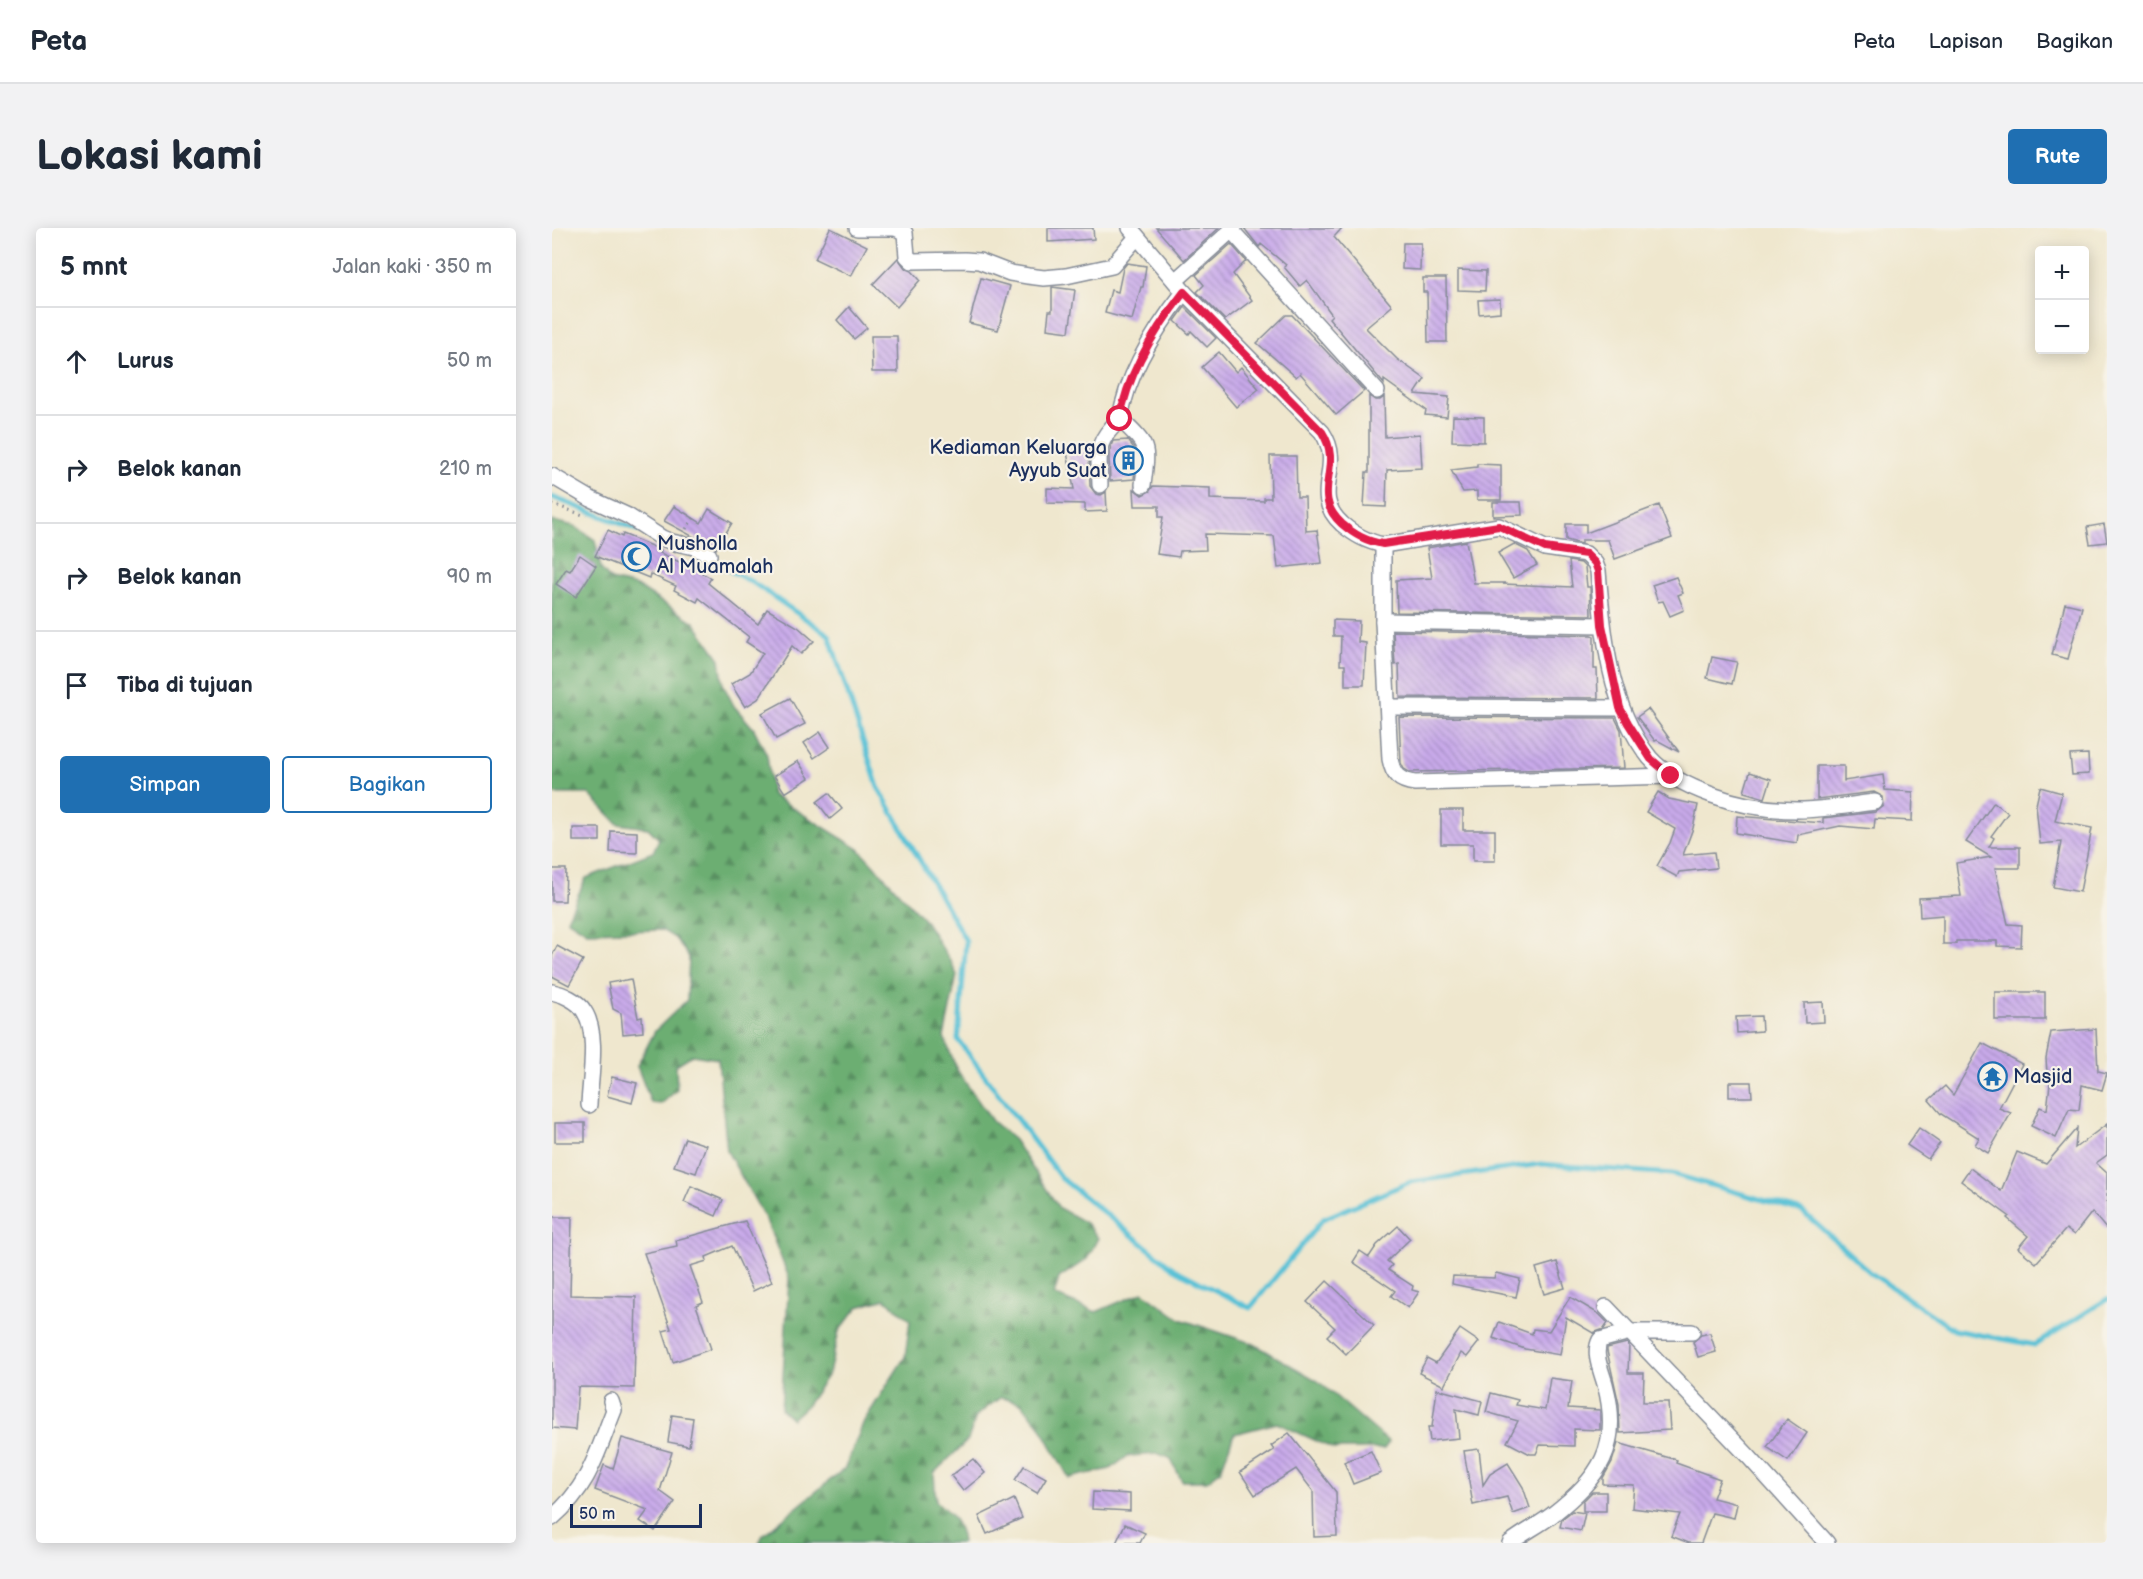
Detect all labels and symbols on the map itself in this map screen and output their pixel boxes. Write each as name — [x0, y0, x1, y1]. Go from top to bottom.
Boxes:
route start — [1106, 405, 1132, 431]
place label: Kediaman Keluarga Ayyub Suat — [929, 436, 1107, 483]
building icon: Kediaman Keluarga Ayyub Suat — [1112, 444, 1144, 476]
place label: Musholla Al Muamalah — [657, 532, 773, 579]
mosque icon: Musholla Al Muamalah — [620, 540, 652, 572]
route end — [1657, 762, 1683, 788]
temple icon: Masjid — [1976, 1061, 2008, 1093]
place label: Masjid — [2013, 1065, 2072, 1089]
scale bar — [570, 1501, 702, 1528]

